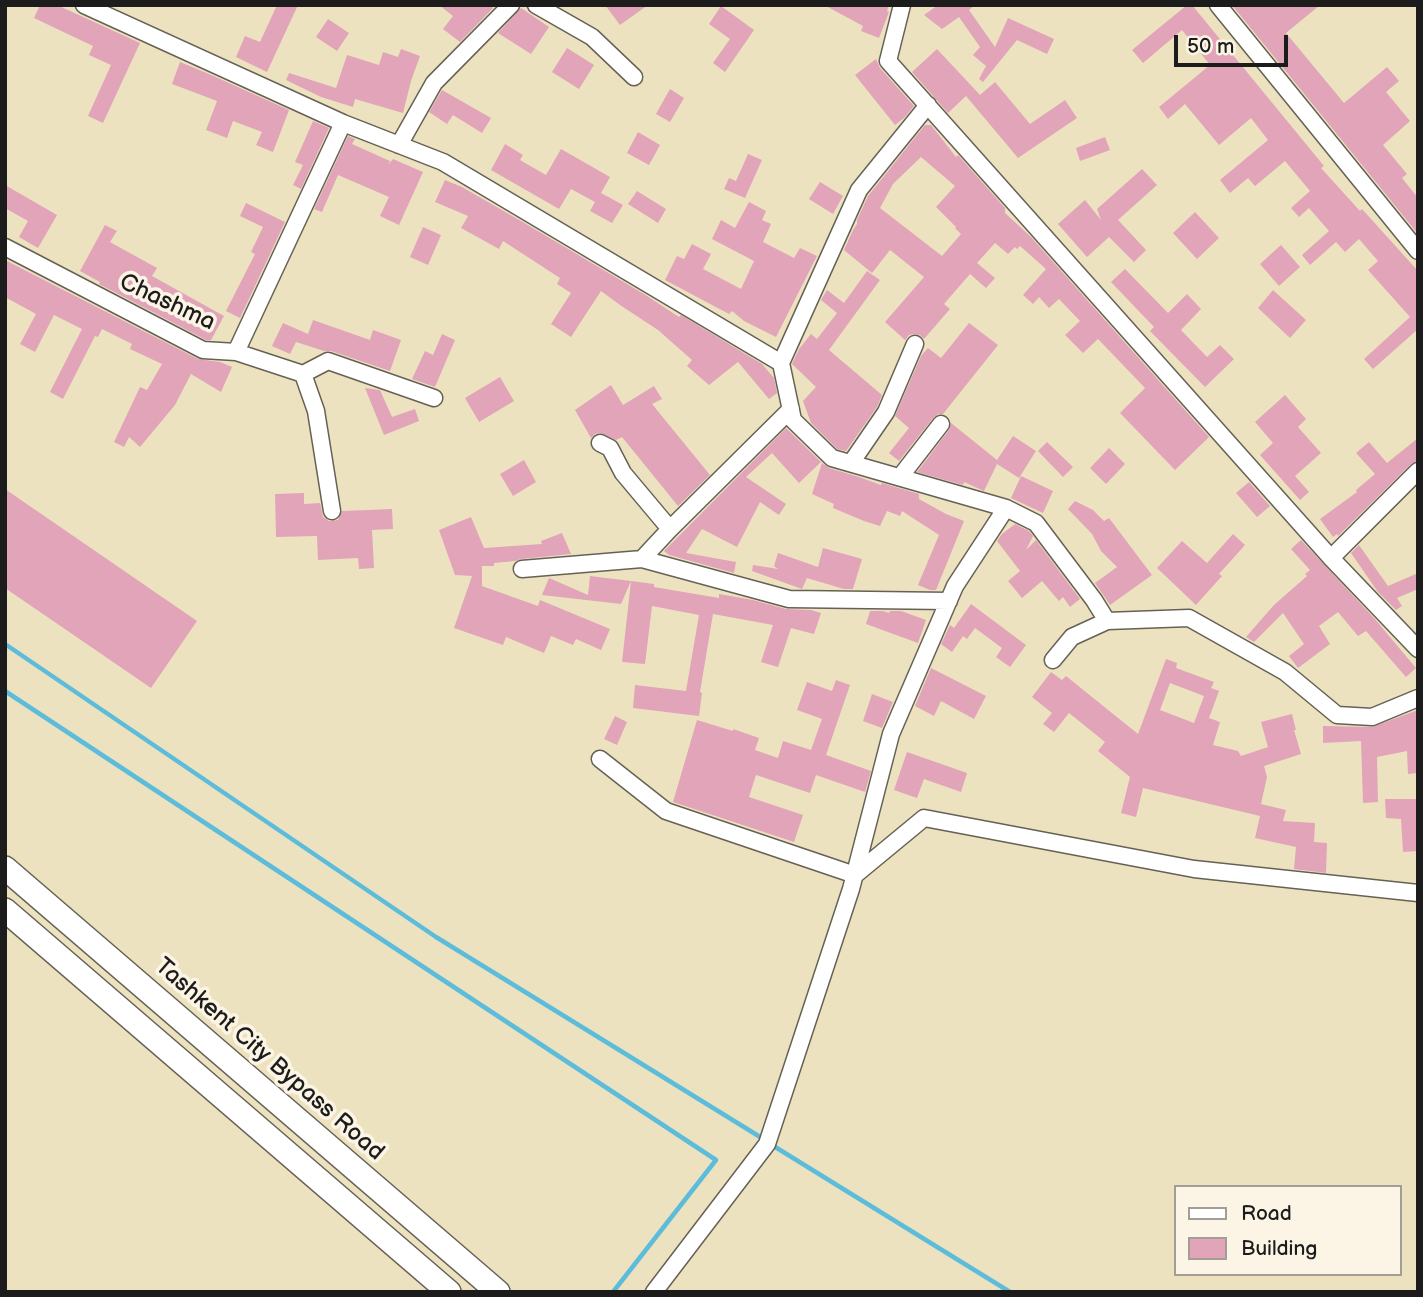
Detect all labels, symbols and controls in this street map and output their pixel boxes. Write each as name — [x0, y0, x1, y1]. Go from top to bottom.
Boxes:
scale bar — [1178, 21, 1292, 65]
text: 50 m — [1187, 34, 1234, 59]
street label: Chashma — [114, 268, 220, 338]
street label: Tashkent City Bypass Road — [149, 953, 389, 1167]
legend — [1174, 1185, 1402, 1276]
text: Road — [1241, 1201, 1292, 1226]
text: Building — [1241, 1236, 1317, 1261]

